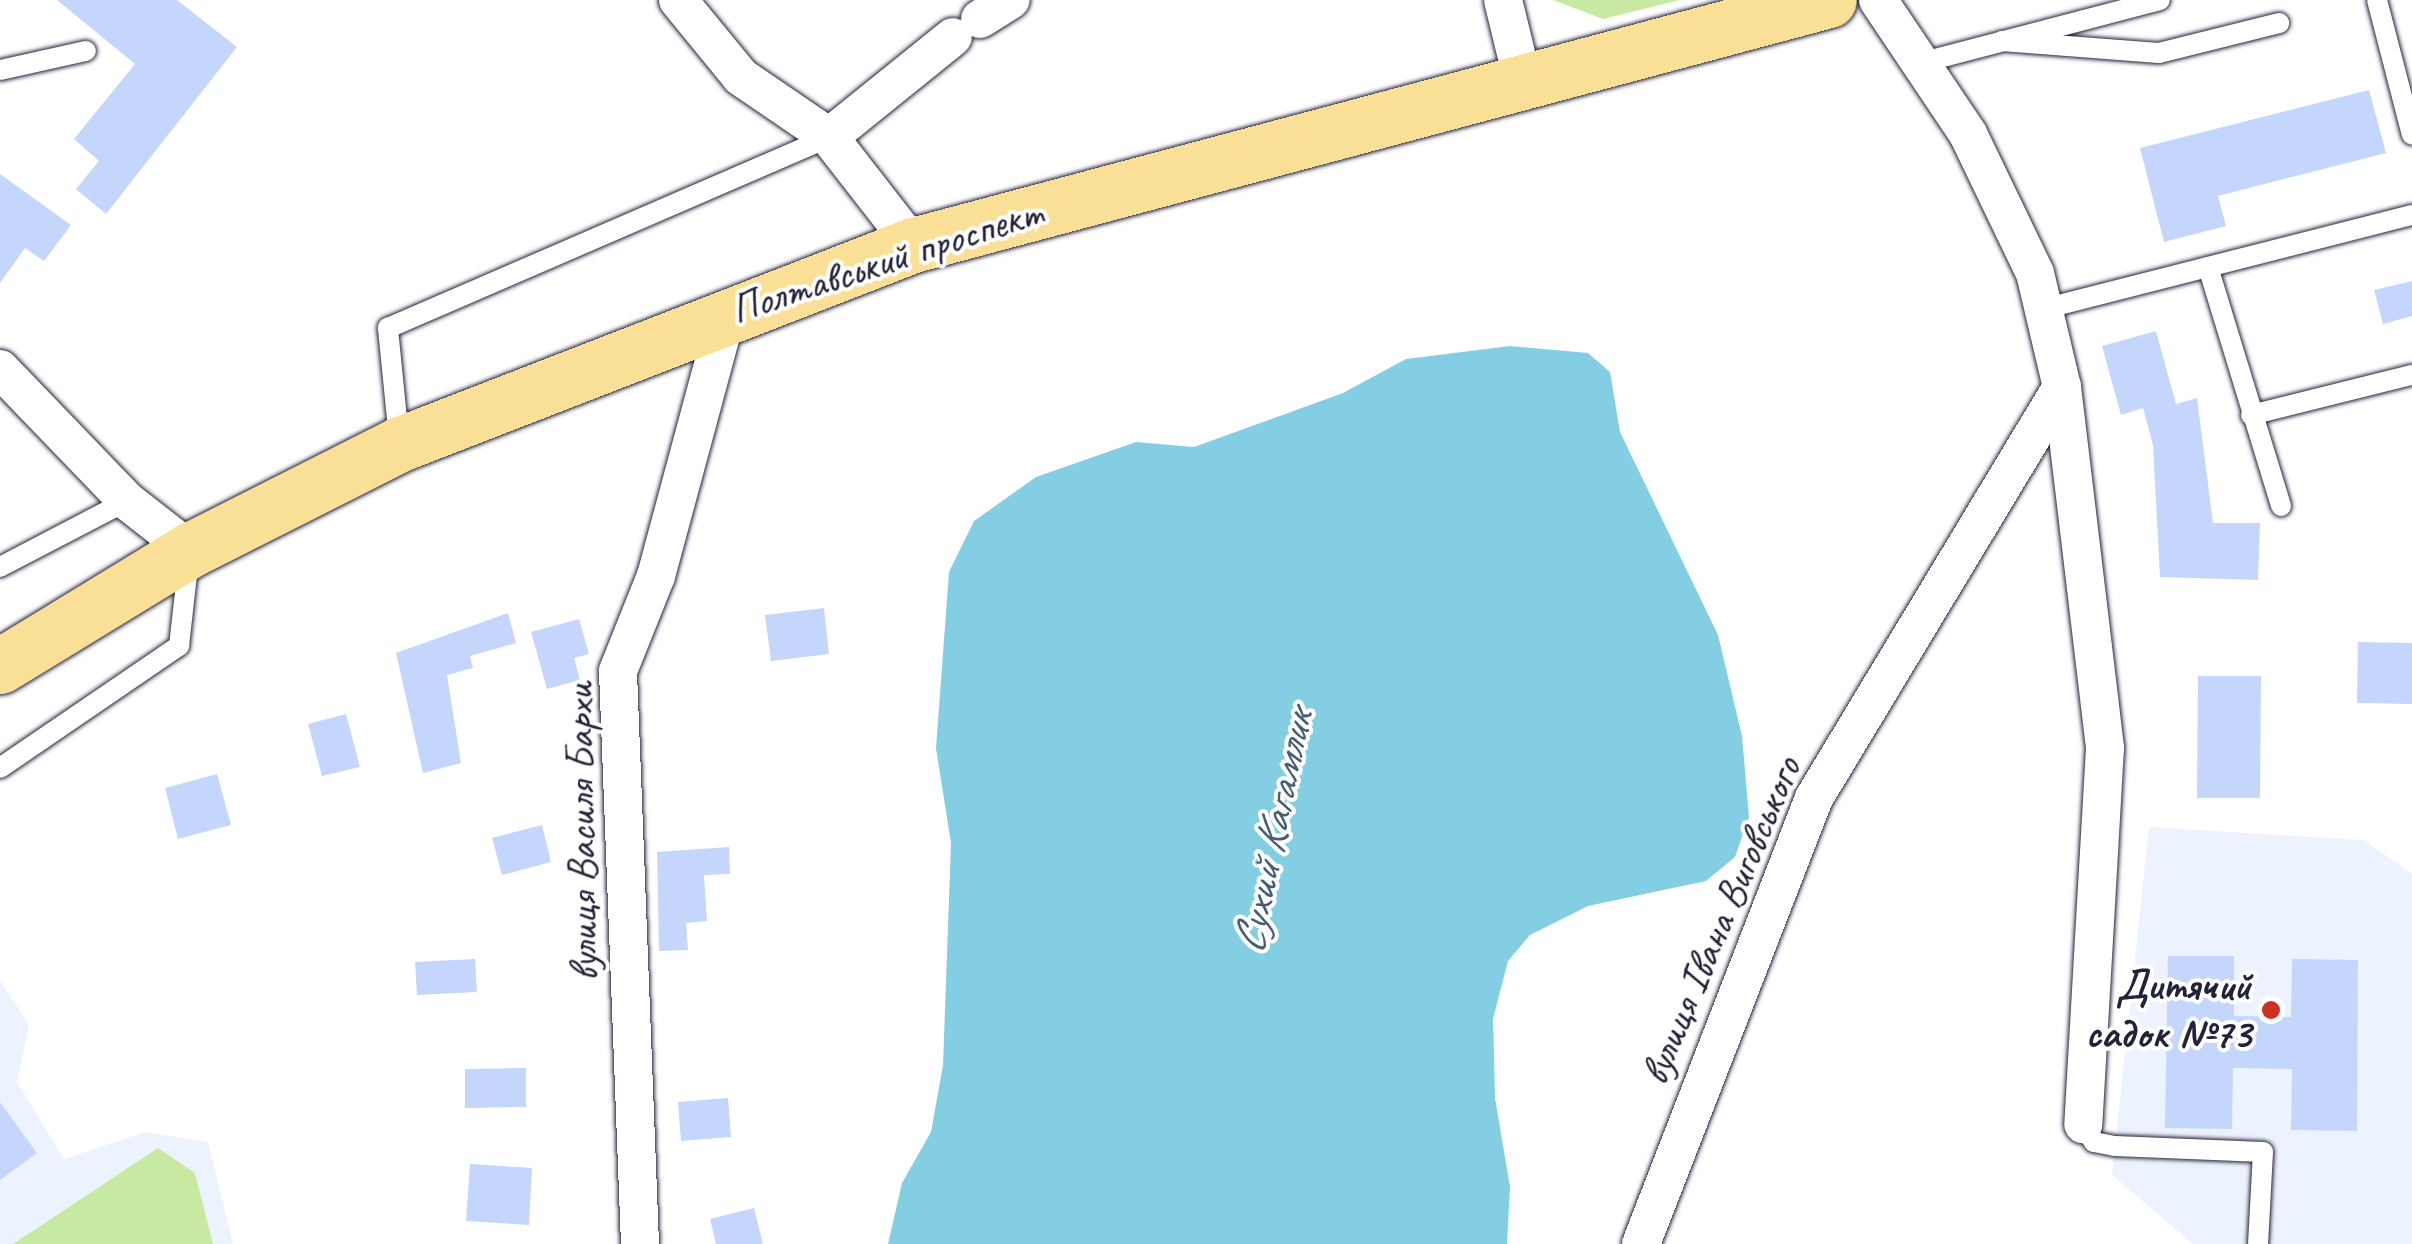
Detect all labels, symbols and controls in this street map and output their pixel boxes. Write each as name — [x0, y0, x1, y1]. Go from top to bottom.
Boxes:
street label: Полтавський проспект — [725, 187, 1049, 335]
street label: вулиця Василя Бархи — [554, 682, 610, 982]
water label: Сухий Кагамлик — [1221, 706, 1325, 958]
street label: вулиця Івана Виговського — [1629, 749, 1813, 1093]
place label: Дитячий садок №73 — [2085, 961, 2251, 1060]
marker: Дитячий садок №73 — [2260, 999, 2282, 1021]

